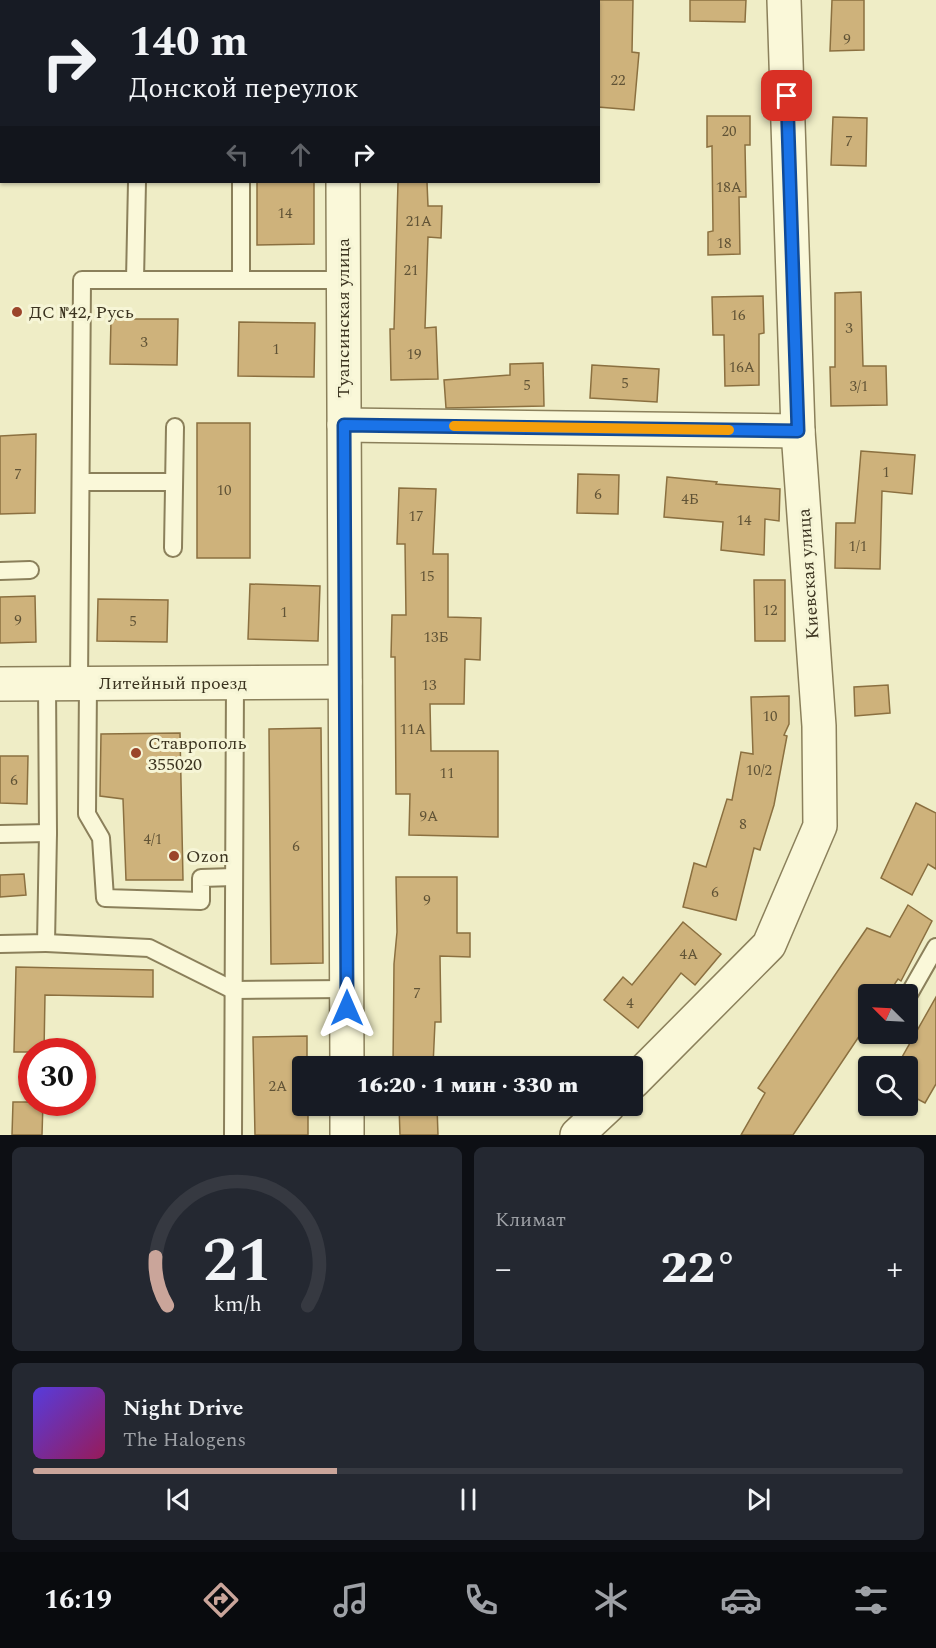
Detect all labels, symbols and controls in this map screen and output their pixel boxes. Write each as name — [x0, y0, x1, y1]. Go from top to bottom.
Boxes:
text: 140 m — [129, 11, 248, 74]
icon: right — [30, 24, 108, 102]
house number: 9 — [843, 28, 851, 51]
text: Донской переулок — [129, 68, 359, 110]
house number: 22 — [610, 69, 626, 92]
pin — [761, 70, 812, 121]
icon: arrive — [770, 79, 803, 112]
house number: 20 — [721, 120, 737, 143]
house number: 7 — [845, 130, 853, 153]
icon: left — [221, 138, 254, 171]
icon: ahead — [284, 138, 317, 171]
icon: right — [347, 138, 380, 171]
house number: 18А — [716, 176, 742, 199]
house number: 14 — [277, 202, 293, 225]
house number: 21А — [406, 210, 432, 233]
house number: 18 — [716, 232, 732, 255]
street label: Туапсинская улица — [330, 238, 357, 398]
house number: 21 — [403, 259, 419, 282]
place label: ДС №42, Русь — [29, 299, 134, 326]
house number: 16 — [730, 304, 746, 327]
marker: ДС №42, Русь — [10, 305, 24, 319]
house number: 3 — [845, 317, 853, 340]
house number: 3 — [140, 331, 148, 354]
house number: 1 — [272, 338, 280, 361]
house number: 19 — [406, 343, 422, 366]
house number: 16А — [729, 356, 755, 379]
house number: 5 — [621, 372, 629, 395]
house number: 5 — [523, 374, 531, 397]
house number: 3/1 — [850, 375, 868, 398]
house number: 1 — [882, 461, 890, 484]
house number: 7 — [14, 463, 22, 486]
house number: 10 — [216, 479, 232, 502]
house number: 6 — [594, 483, 602, 506]
house number: 4Б — [681, 488, 699, 511]
house number: 17 — [408, 505, 424, 528]
street label: Киевская улица — [790, 507, 827, 640]
house number: 14 — [736, 509, 752, 532]
house number: 1/1 — [849, 535, 867, 558]
house number: 15 — [419, 565, 435, 588]
house number: 12 — [762, 599, 778, 622]
house number: 1 — [280, 601, 288, 624]
house number: 9 — [14, 609, 22, 632]
house number: 5 — [129, 610, 137, 633]
house number: 13Б — [423, 626, 449, 649]
street label: Литейный проезд — [99, 670, 247, 697]
house number: 13 — [421, 674, 437, 697]
house number: 10 — [762, 705, 778, 728]
house number: 11А — [400, 718, 426, 741]
place label: Ставрополь 355020 — [148, 730, 246, 778]
marker: Ставрополь 355020 — [129, 746, 143, 760]
house number: 10/2 — [746, 759, 772, 782]
house number: 11 — [439, 762, 455, 785]
house number: 6 — [10, 769, 18, 792]
house number: 9А — [420, 805, 438, 828]
house number: 8 — [739, 813, 747, 836]
house number: 4/1 — [144, 828, 162, 851]
house number: 6 — [292, 835, 300, 858]
place label: Ozon — [186, 843, 229, 870]
marker: Ozon — [167, 849, 181, 863]
house number: 6 — [711, 881, 719, 904]
house number: 9 — [423, 889, 431, 912]
house number: 4А — [680, 943, 698, 966]
position arrow — [315, 976, 379, 1040]
house number: 7 — [413, 982, 421, 1005]
north arrow — [858, 984, 918, 1044]
map controls — [858, 984, 918, 1116]
house number: 4 — [626, 992, 634, 1015]
speed limit sign: 30 — [18, 1038, 96, 1116]
button: search — [858, 1056, 918, 1116]
text: 16:20 · 1 мин · 330 m — [357, 1069, 578, 1102]
house number: 2А — [269, 1075, 287, 1098]
text: Климат — [495, 1205, 566, 1235]
text: 21 — [202, 1214, 272, 1309]
text: 22° — [661, 1234, 737, 1303]
text: − — [495, 1244, 512, 1294]
text: + — [886, 1244, 903, 1294]
text: km/h — [213, 1288, 261, 1321]
text: Night Drive — [123, 1392, 243, 1425]
text: The Halogens — [123, 1425, 246, 1455]
icon: previous — [162, 1483, 195, 1516]
icon: pause — [452, 1483, 485, 1516]
icon: next — [742, 1483, 775, 1516]
text: 16:19 — [44, 1579, 112, 1621]
icon: directions — [200, 1579, 242, 1621]
icon: music — [330, 1579, 372, 1621]
icon: phone — [460, 1579, 502, 1621]
icon: climate — [590, 1579, 632, 1621]
icon: car — [720, 1579, 762, 1621]
icon: filters — [850, 1579, 892, 1621]

